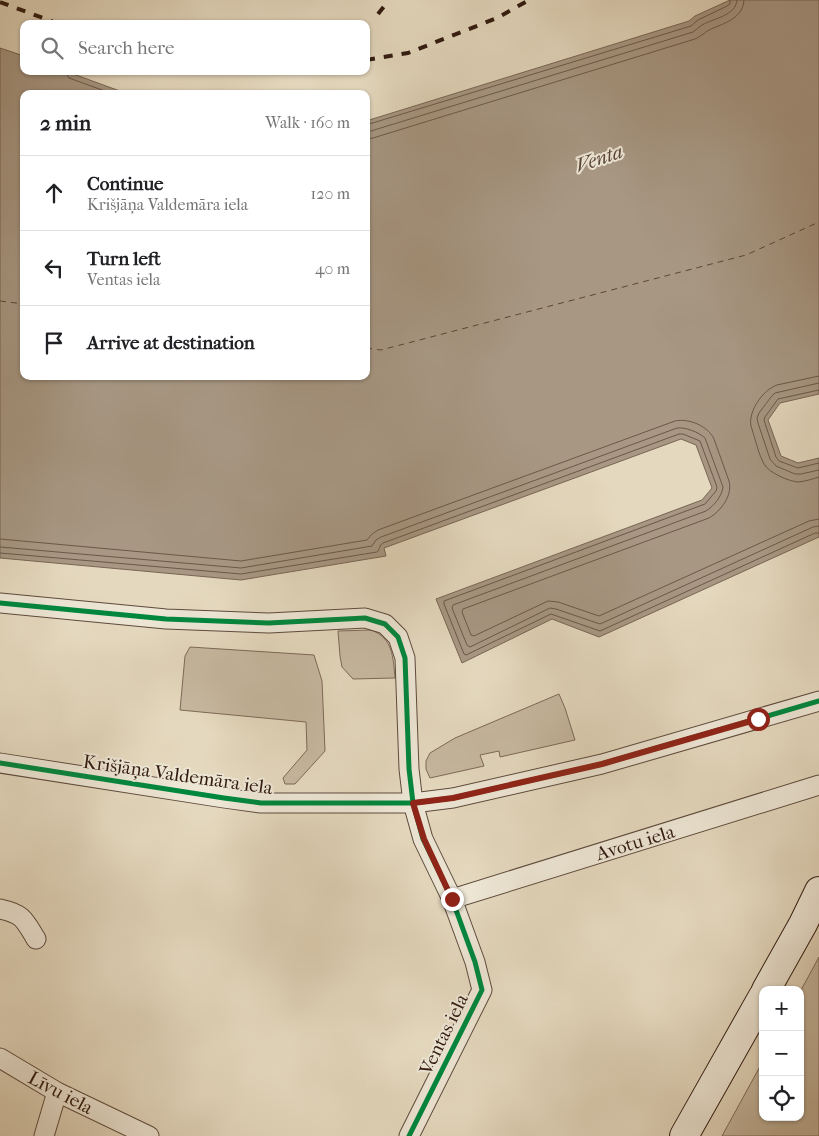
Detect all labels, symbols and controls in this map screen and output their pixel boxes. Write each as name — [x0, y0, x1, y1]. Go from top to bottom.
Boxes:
search box — [20, 20, 370, 75]
icon: search — [38, 34, 66, 62]
text: Search here — [78, 37, 174, 59]
text: 2 min — [40, 111, 91, 135]
text: Walk · 160 m — [265, 113, 350, 132]
water label: Venta — [572, 140, 626, 177]
text: Continue — [87, 173, 163, 195]
icon: ahead — [40, 179, 68, 207]
text: 120 m — [311, 184, 350, 203]
text: Krišjāņa Valdemāra iela — [87, 195, 248, 214]
text: Turn left — [87, 248, 161, 270]
icon: left — [40, 254, 68, 282]
text: 40 m — [315, 259, 350, 278]
text: Ventas iela — [87, 270, 160, 289]
icon: arrive — [40, 329, 68, 357]
text: Arrive at destination — [87, 332, 255, 354]
route start — [747, 708, 770, 731]
street label: Krišjāņa Valdemāra iela — [82, 751, 274, 799]
street label: Avotu iela — [592, 821, 677, 866]
route end — [441, 888, 464, 911]
map controls — [759, 986, 804, 1121]
button: + — [759, 986, 804, 1031]
street label: Ventas iela — [414, 990, 473, 1079]
button: − — [759, 1031, 804, 1076]
street label: Līvu iela — [24, 1067, 97, 1119]
button: locate — [759, 1076, 804, 1121]

